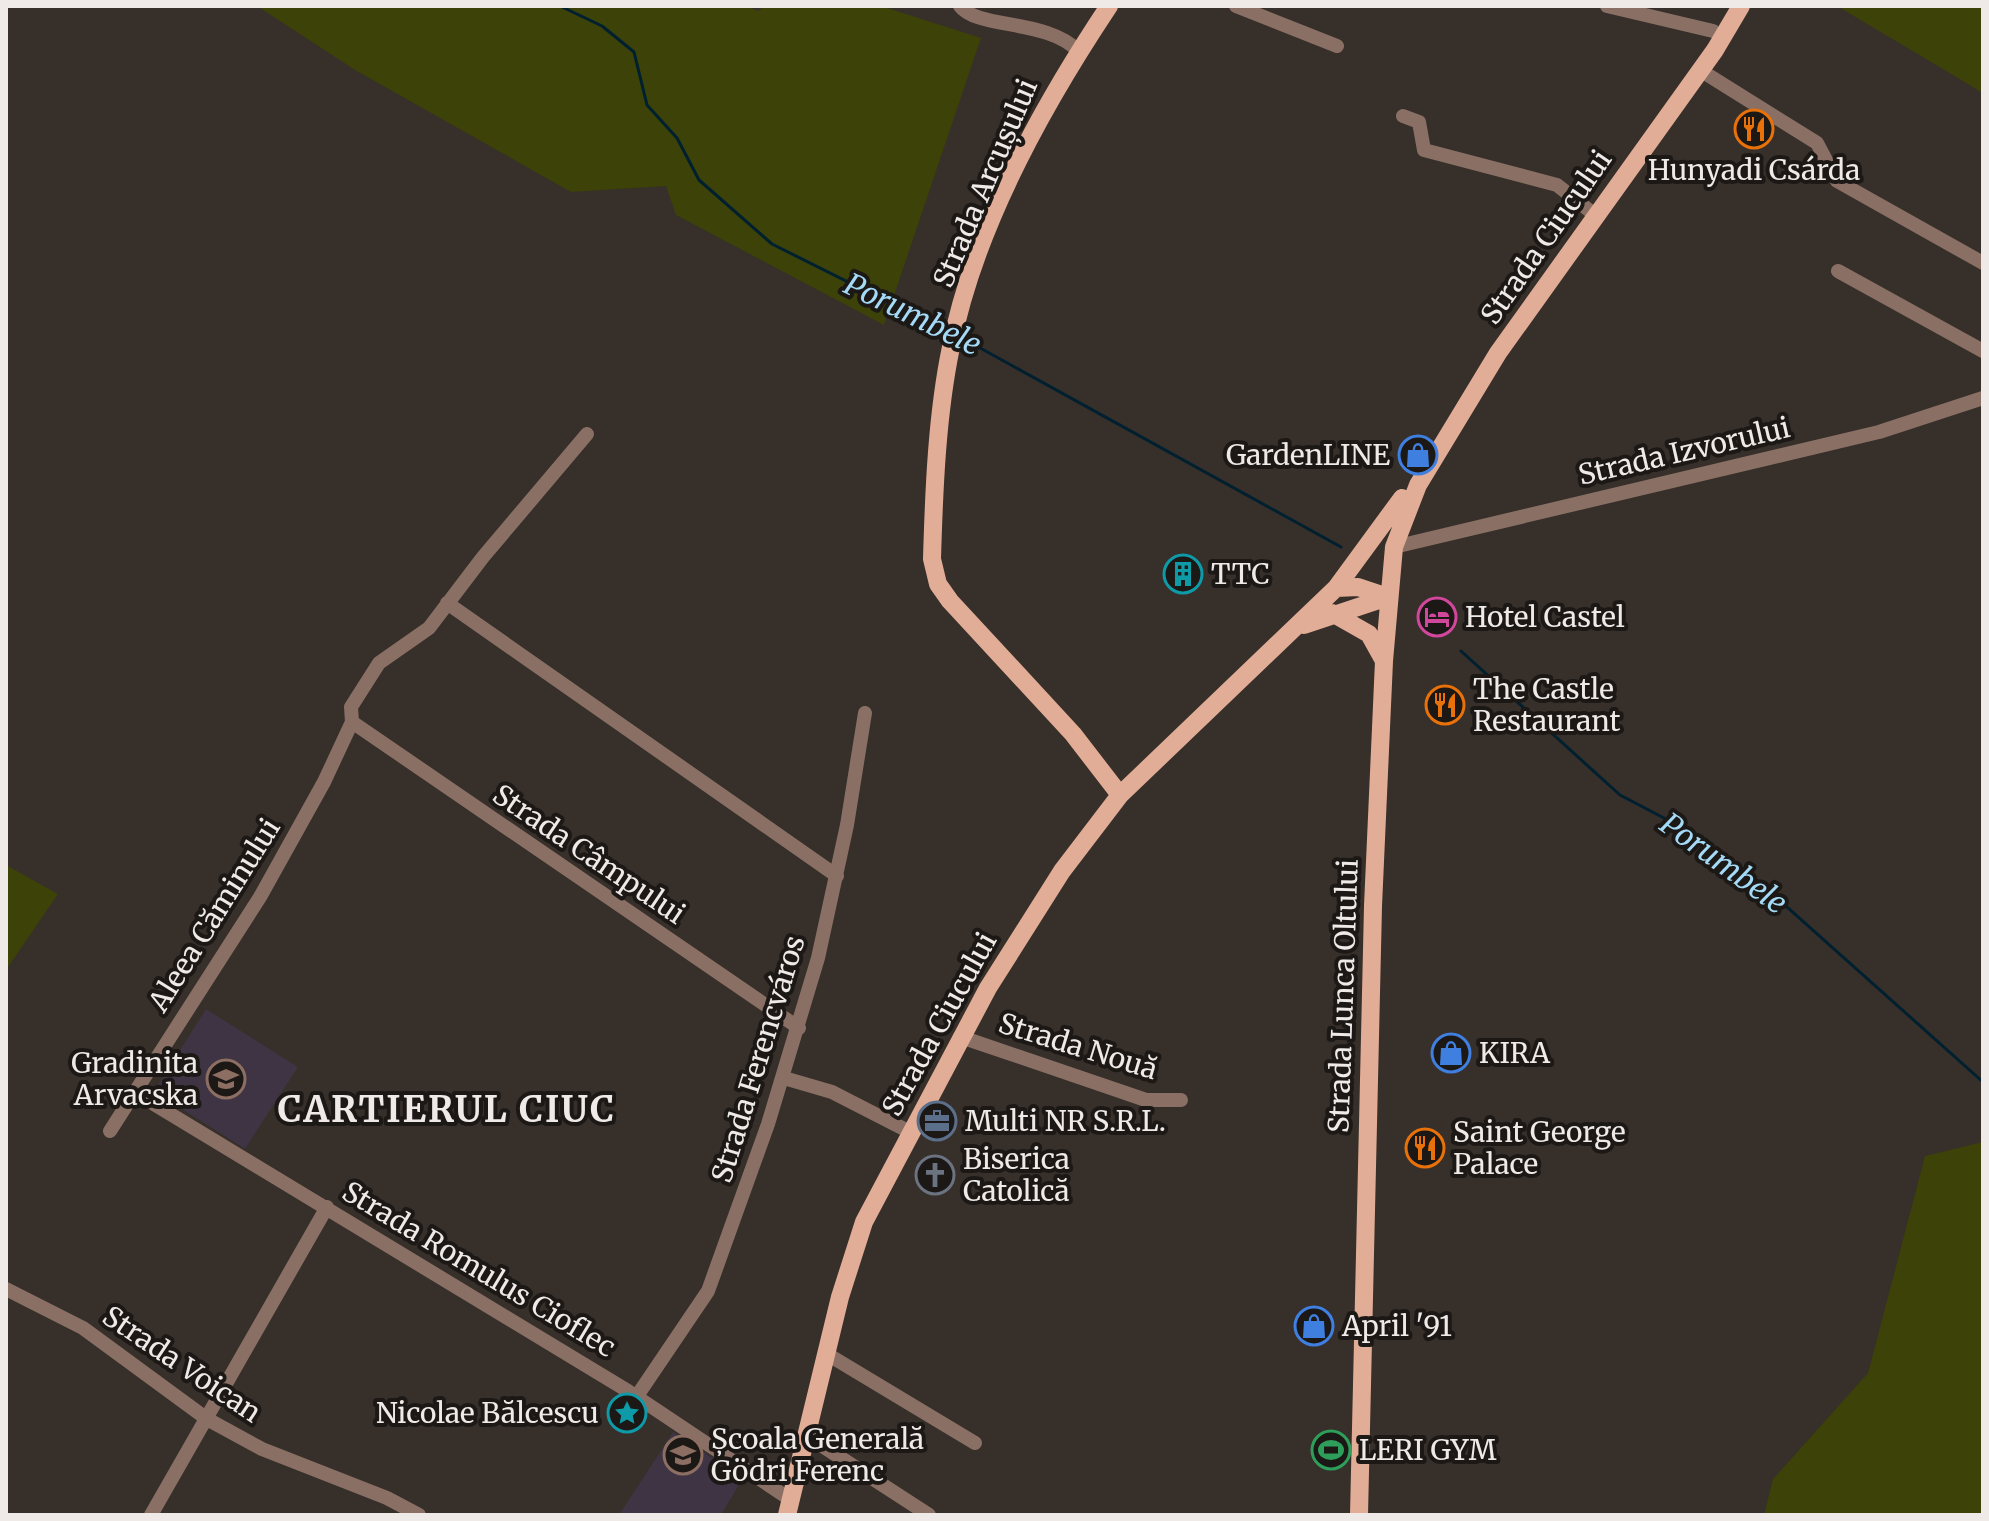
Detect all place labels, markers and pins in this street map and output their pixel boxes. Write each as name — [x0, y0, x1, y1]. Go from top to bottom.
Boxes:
restaurant icon: Hunyadi Csárda — [1733, 108, 1775, 150]
place label: Hunyadi Csárda — [1648, 152, 1860, 188]
shop icon: GardenLINE — [1397, 434, 1439, 476]
place label: GardenLINE — [1226, 437, 1390, 473]
building icon: TTC — [1162, 553, 1204, 595]
place label: TTC — [1211, 556, 1270, 592]
hotel icon: Hotel Castel — [1416, 596, 1458, 638]
place label: Hotel Castel — [1465, 599, 1625, 635]
place label: The Castle Restaurant — [1473, 671, 1620, 739]
restaurant icon: The Castle Restaurant — [1424, 684, 1466, 726]
shop icon: KIRA — [1430, 1032, 1472, 1074]
place label: KIRA — [1479, 1035, 1550, 1071]
place label: Gradinita Arvacska — [71, 1045, 198, 1113]
school or university icon: Gradinita Arvacska — [205, 1058, 247, 1100]
office icon: Multi NR S.R.L. — [916, 1100, 958, 1142]
place label: Multi NR S.R.L. — [965, 1103, 1166, 1139]
place label: Saint George Palace — [1453, 1114, 1626, 1182]
restaurant icon: Saint George Palace — [1404, 1127, 1446, 1169]
place label: Biserica Catolică — [963, 1141, 1070, 1209]
church icon: Biserica Catolică — [914, 1154, 956, 1196]
shop icon: April '91 — [1293, 1305, 1335, 1347]
place label: April '91 — [1341, 1308, 1452, 1344]
place icon: Nicolae Bălcescu — [606, 1392, 648, 1434]
place label: Nicolae Bălcescu — [376, 1395, 599, 1431]
place label: Școala Generală Gödri Ferenc — [711, 1421, 924, 1489]
sports icon: LERI GYM — [1310, 1429, 1352, 1471]
place label: LERI GYM — [1359, 1432, 1497, 1468]
school or university icon: Școala Generală Gödri Ferenc — [662, 1434, 704, 1476]

